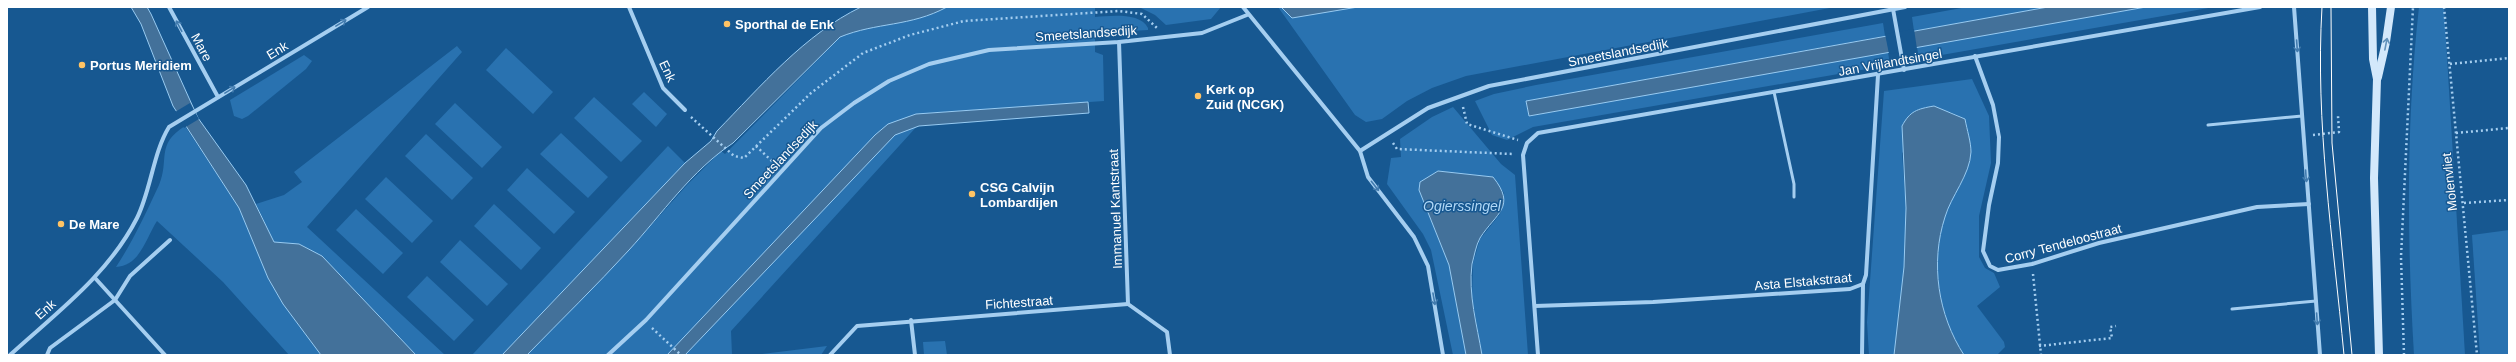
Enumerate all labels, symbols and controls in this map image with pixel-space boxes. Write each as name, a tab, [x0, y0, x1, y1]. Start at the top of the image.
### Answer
place label: Sporthal de Enk	[735, 17, 835, 32]
one-way arrow	[335, 19, 347, 27]
marker: Sporthal de Enk	[722, 19, 732, 29]
one-way arrow	[175, 20, 182, 32]
street label: Smeetslandsedijk	[1035, 22, 1138, 45]
street label: Mare	[188, 31, 215, 64]
street label: Smeetslandsedijk	[1567, 35, 1670, 70]
one-way arrow	[2382, 37, 2390, 50]
street label: Enk	[264, 38, 291, 63]
one-way arrow	[2293, 39, 2300, 52]
street label: Jan Vrijlandtsingel	[1837, 46, 1943, 79]
place label: Portus Meridiem	[90, 58, 192, 73]
street label: Enk	[656, 58, 679, 85]
marker: Portus Meridiem	[77, 60, 87, 70]
place label: Kerk op Zuid (NCGK)	[1206, 82, 1284, 112]
one-way arrow	[224, 86, 235, 94]
marker: Kerk op Zuid (NCGK)	[1193, 91, 1203, 101]
street label: Smeetslandsedijk	[740, 117, 821, 202]
street label: Immanuel Kantstraat	[1106, 148, 1125, 269]
street label: Molenvliet	[2439, 152, 2460, 212]
one-way arrow	[2303, 169, 2310, 182]
place label: CSG Calvijn Lombardijen	[980, 180, 1058, 210]
one-way arrow	[1371, 181, 1379, 192]
marker: CSG Calvijn Lombardijen	[967, 189, 977, 199]
water label: Ogierssingel	[1423, 198, 1502, 214]
place label: De Mare	[69, 217, 120, 232]
marker: De Mare	[56, 219, 66, 229]
street label: Corry Tendeloostraat	[2003, 221, 2124, 266]
street label: Asta Elstakstraat	[1754, 270, 1853, 293]
one-way arrow	[1430, 292, 1438, 305]
street label: Fichtestraat	[985, 293, 1054, 312]
street label: Enk	[32, 296, 59, 322]
one-way arrow	[2314, 312, 2321, 325]

